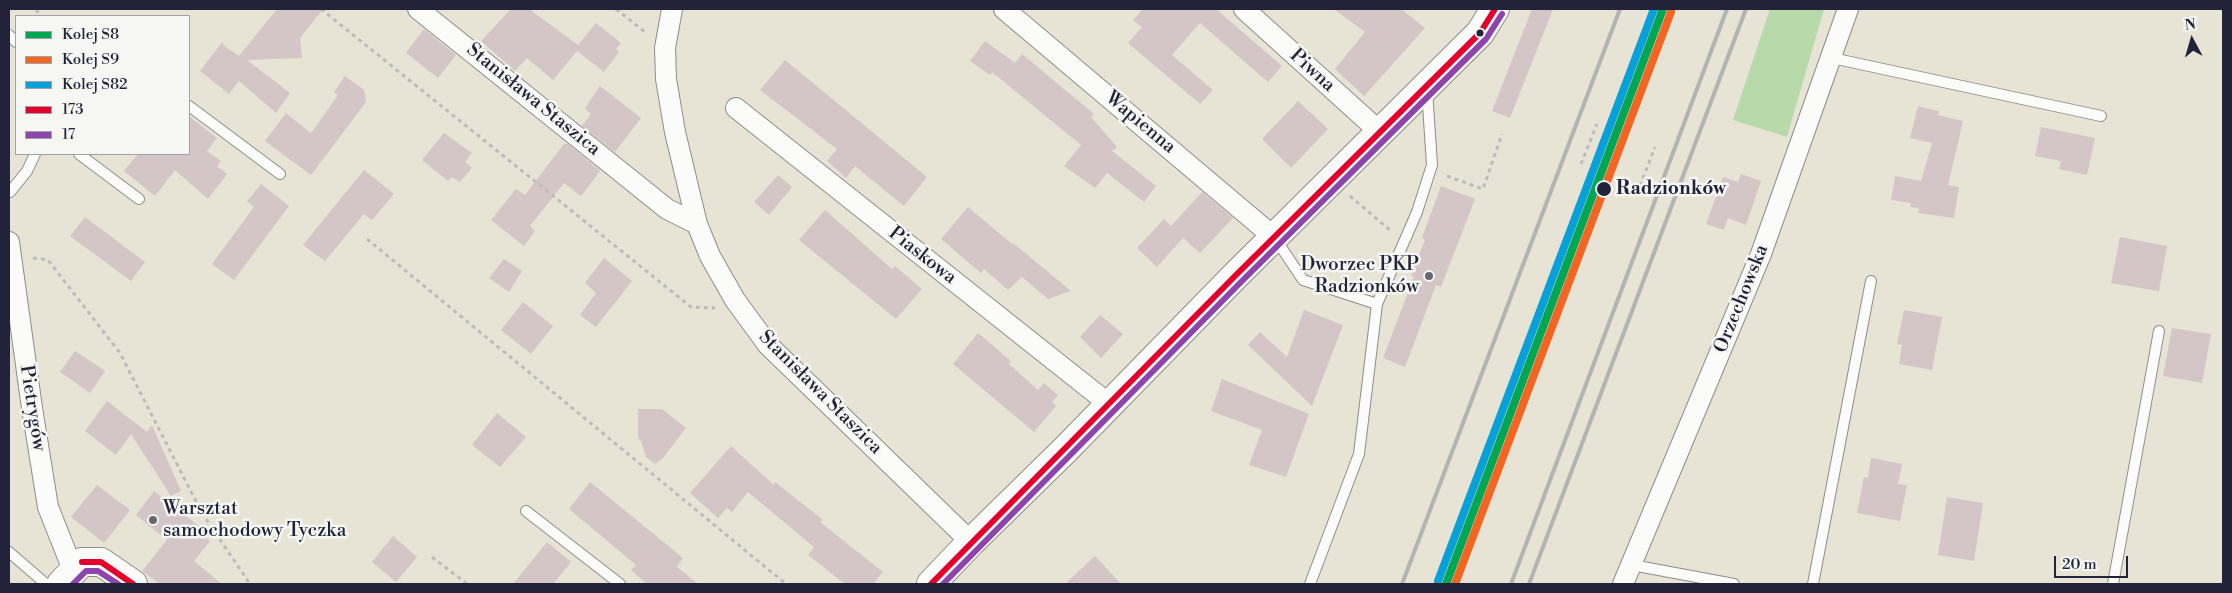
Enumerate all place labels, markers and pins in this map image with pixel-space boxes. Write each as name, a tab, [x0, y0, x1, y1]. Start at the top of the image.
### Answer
unlabelled marker	[1475, 28, 1485, 38]
place label: Radzionków	[1616, 178, 1726, 200]
marker: Radzionków	[1595, 180, 1613, 198]
place label: Dworzec PKP Radzionków	[1300, 254, 1419, 298]
marker: Dworzec PKP Radzionków	[1423, 270, 1435, 282]
place label: Warsztat samochodowy Tyczka	[163, 498, 346, 542]
marker: Warsztat samochodowy Tyczka	[147, 514, 159, 526]

